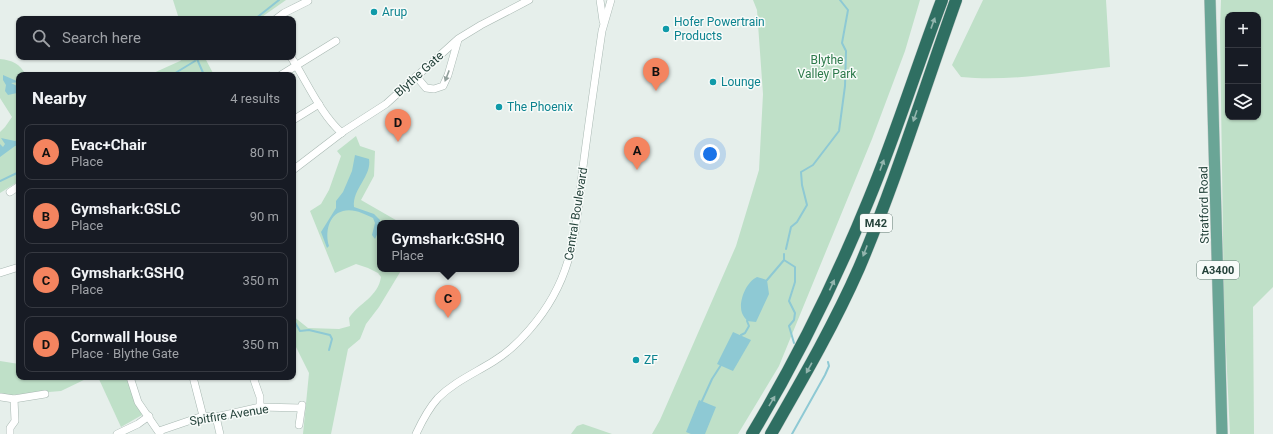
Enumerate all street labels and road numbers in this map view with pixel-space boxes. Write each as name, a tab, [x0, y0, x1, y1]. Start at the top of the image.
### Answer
street label: Blythe Gate	[392, 48, 446, 100]
street label: Central Boulevard	[562, 166, 590, 262]
street label: Stratford Road	[1196, 166, 1212, 244]
road number: M42	[860, 214, 892, 232]
road number: A3400	[1197, 261, 1239, 279]
street label: Spitfire Avenue	[188, 402, 270, 428]

